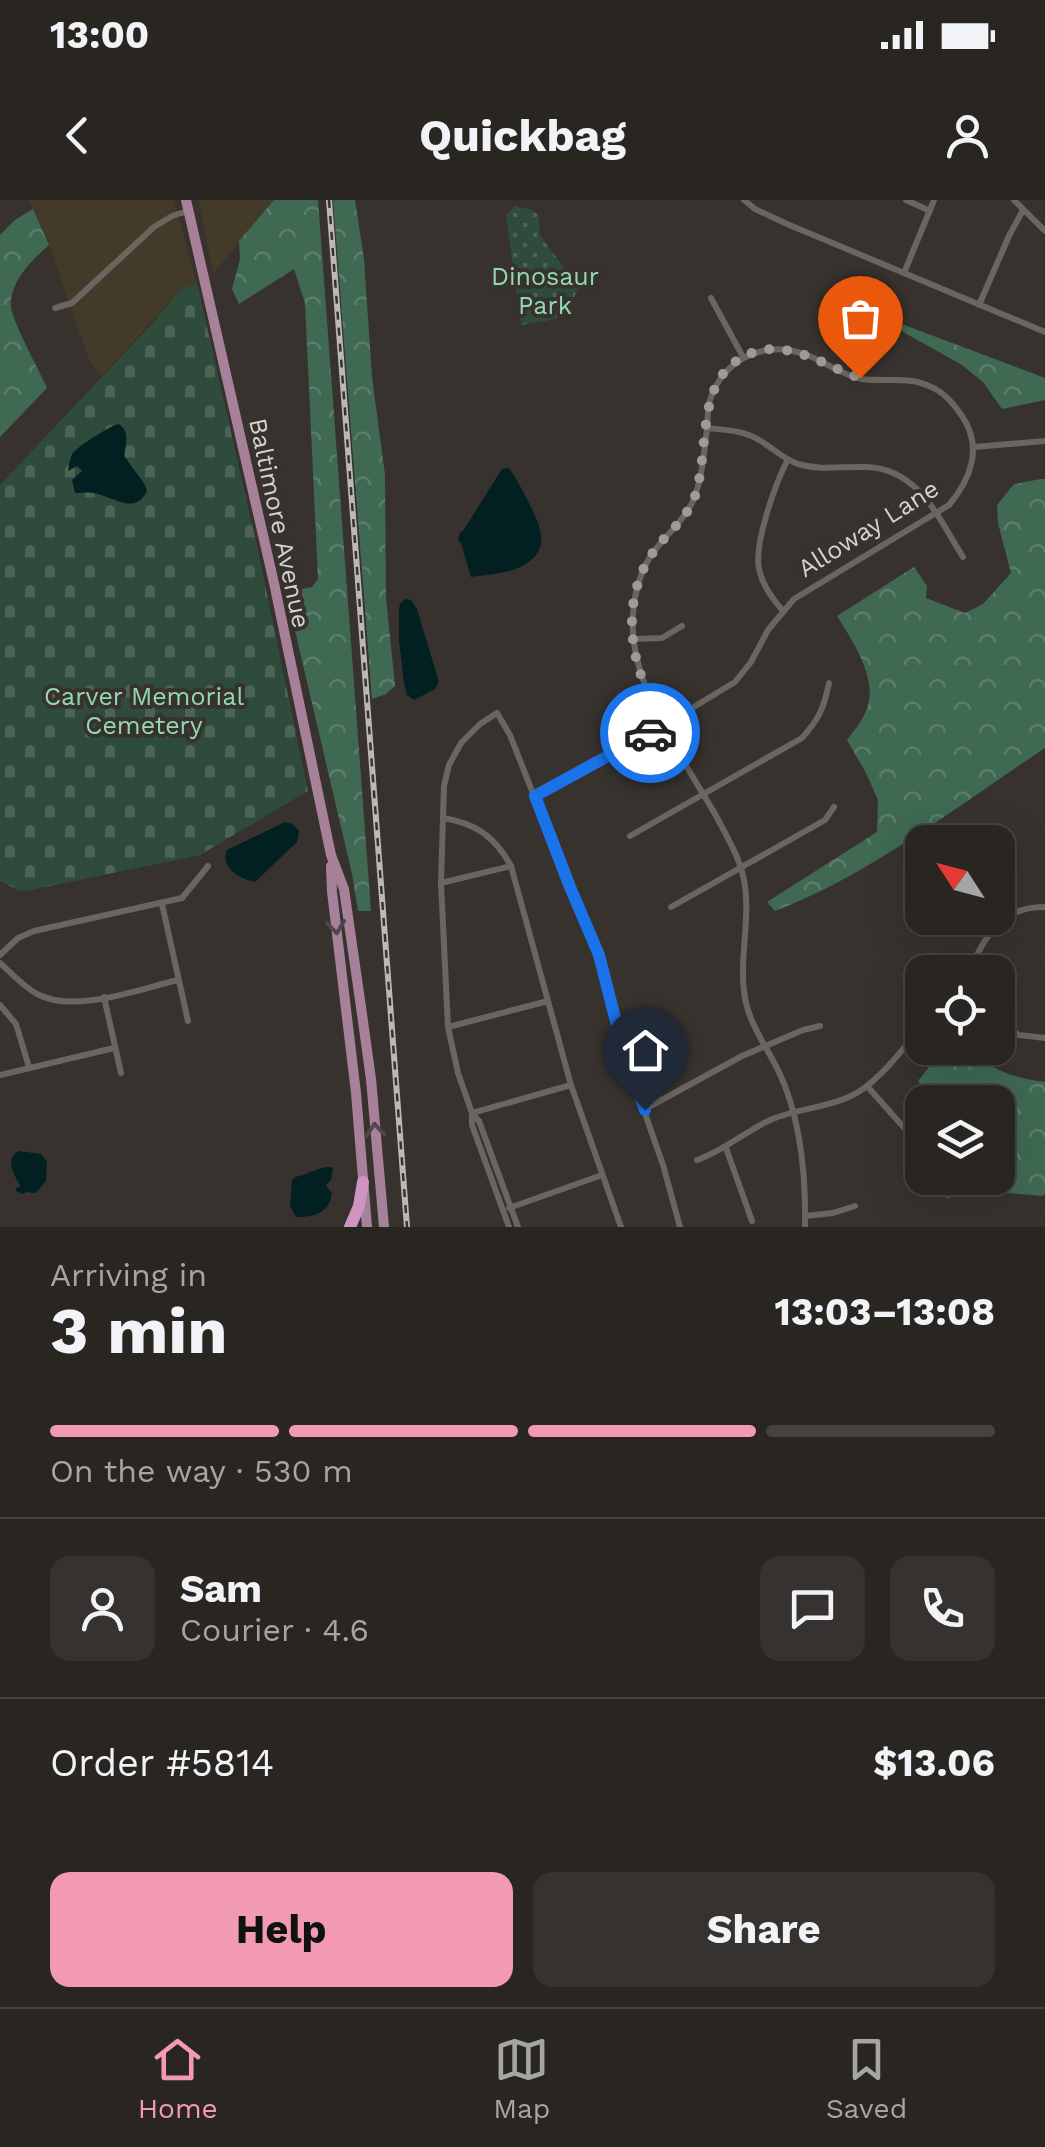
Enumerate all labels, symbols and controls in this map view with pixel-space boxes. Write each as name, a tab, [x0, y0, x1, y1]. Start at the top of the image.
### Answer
text: 13:00	[50, 13, 149, 57]
icon: back	[50, 108, 105, 163]
icon: person	[940, 108, 995, 163]
text: Quickbag	[419, 109, 626, 162]
park label: Dinosaur Park	[491, 262, 599, 320]
pin	[818, 276, 903, 379]
icon: bag	[833, 291, 888, 346]
street label: Baltimore Avenue	[243, 416, 316, 631]
street label: Alloway Lane	[793, 474, 944, 583]
park label: Carver Memorial Cemetery	[44, 682, 244, 740]
courier	[600, 683, 700, 783]
icon: car	[623, 706, 678, 761]
north arrow	[905, 825, 1015, 935]
map controls	[905, 825, 1015, 1195]
one-way arrow	[325, 919, 346, 935]
button: locate	[905, 955, 1015, 1065]
pin	[603, 1008, 688, 1111]
icon: home	[618, 1023, 673, 1078]
button: layers	[905, 1085, 1015, 1195]
one-way arrow	[365, 1121, 387, 1137]
text: Arriving in	[50, 1256, 207, 1294]
text: 13:03–13:08	[774, 1290, 995, 1334]
text: 3 min	[50, 1293, 228, 1369]
text: On the way · 530 m	[50, 1452, 353, 1490]
button: person	[50, 1556, 155, 1661]
button: chat	[760, 1556, 865, 1661]
button: phone	[890, 1556, 995, 1661]
text: Sam	[180, 1567, 262, 1611]
text: Courier · 4.6	[180, 1611, 369, 1649]
text: Order #5814	[50, 1741, 274, 1785]
text: $13.06	[873, 1741, 995, 1785]
button: Help	[50, 1872, 513, 1987]
button: Share	[533, 1872, 995, 1987]
tab: Home	[138, 2032, 218, 2125]
tab: Map	[493, 2032, 550, 2125]
tab: Saved	[826, 2032, 907, 2125]

